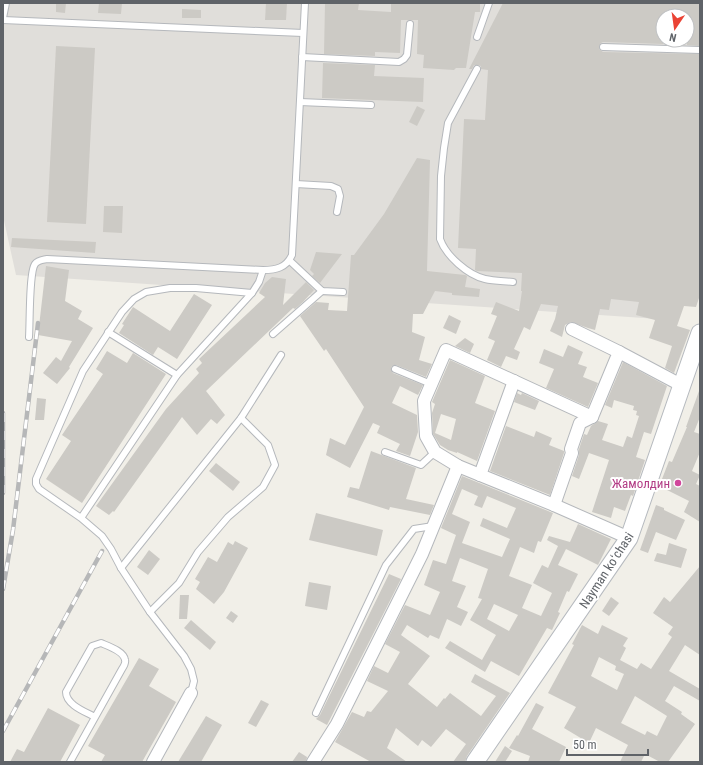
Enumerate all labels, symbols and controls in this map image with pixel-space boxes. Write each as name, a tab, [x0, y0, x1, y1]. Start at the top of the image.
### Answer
north arrow	[655, 8, 695, 48]
text: N	[668, 30, 678, 44]
place label: Жамолдин	[612, 476, 670, 491]
marker: Жамолдин	[673, 478, 683, 488]
street label: Nayman koʻchasi	[576, 529, 637, 611]
scale bar	[567, 731, 648, 757]
text: 50 m	[573, 738, 597, 752]

